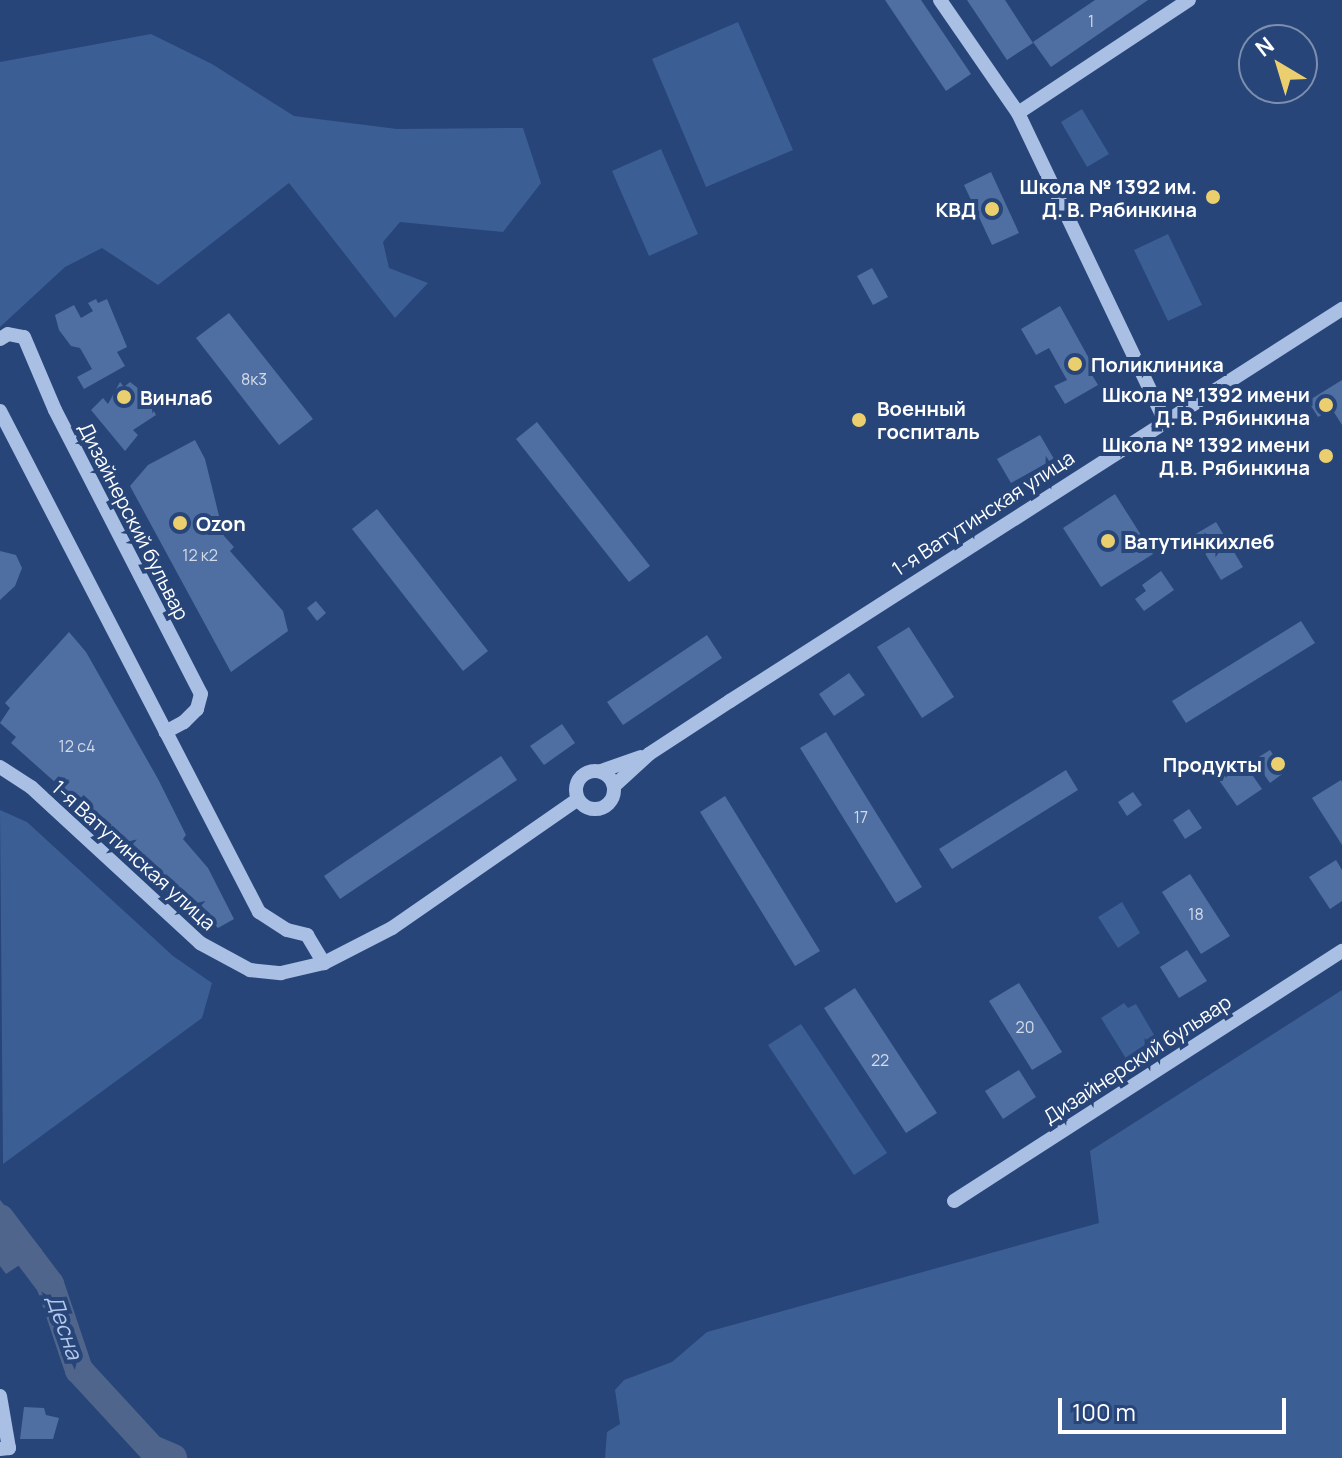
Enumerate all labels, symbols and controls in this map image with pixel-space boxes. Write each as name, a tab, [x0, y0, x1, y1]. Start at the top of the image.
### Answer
house number: 1	[1088, 11, 1094, 31]
north arrow	[1238, 24, 1318, 104]
text: N	[1249, 30, 1280, 63]
place label: Школа № 1392 им. Д. В. Рябинкина	[1019, 174, 1197, 221]
marker: Школа № 1392 им. Д. В. Рябинкина	[1204, 188, 1222, 206]
place label: КВД	[935, 197, 976, 221]
marker: КВД	[983, 200, 1001, 218]
place label: Поликлиника	[1091, 352, 1224, 376]
marker: Поликлиника	[1066, 355, 1084, 373]
house number: 8к3	[241, 369, 267, 389]
place label: Школа № 1392 имени Д. В. Рябинкина	[1102, 382, 1310, 429]
place label: Винлаб	[140, 385, 213, 409]
marker: Винлаб	[115, 388, 133, 406]
place label: Военный госпиталь	[877, 396, 980, 443]
marker: Школа № 1392 имени Д. В. Рябинкина	[1317, 396, 1335, 414]
marker: Военный госпиталь	[848, 409, 870, 431]
street label: Дизайнерский бульвар	[74, 418, 194, 624]
place label: Школа № 1392 имени Д.В. Рябинкина	[1102, 432, 1310, 479]
street label: 1-я Ватутинская улица	[888, 445, 1078, 581]
marker: Школа № 1392 имени Д.В. Рябинкина	[1317, 447, 1335, 465]
place label: Ozon	[196, 511, 246, 535]
marker: Ozon	[171, 514, 189, 532]
place label: Ватутинкихлеб	[1124, 529, 1275, 553]
marker: Ватутинкихлеб	[1099, 532, 1117, 550]
house number: 12 к2	[182, 545, 218, 565]
house number: 12 с4	[59, 736, 95, 756]
place label: Продукты	[1163, 752, 1262, 776]
marker: Продукты	[1269, 755, 1287, 773]
street label: 1-я Ватутинская улица	[47, 775, 221, 935]
house number: 17	[854, 807, 868, 827]
house number: 18	[1188, 904, 1204, 924]
street label: Дизайнерский бульвар	[1039, 989, 1235, 1129]
house number: 20	[1016, 1017, 1034, 1037]
house number: 22	[871, 1050, 889, 1070]
water label: Десна	[41, 1291, 87, 1363]
scale bar	[1062, 1382, 1290, 1432]
text: 100 m	[1072, 1395, 1136, 1428]

